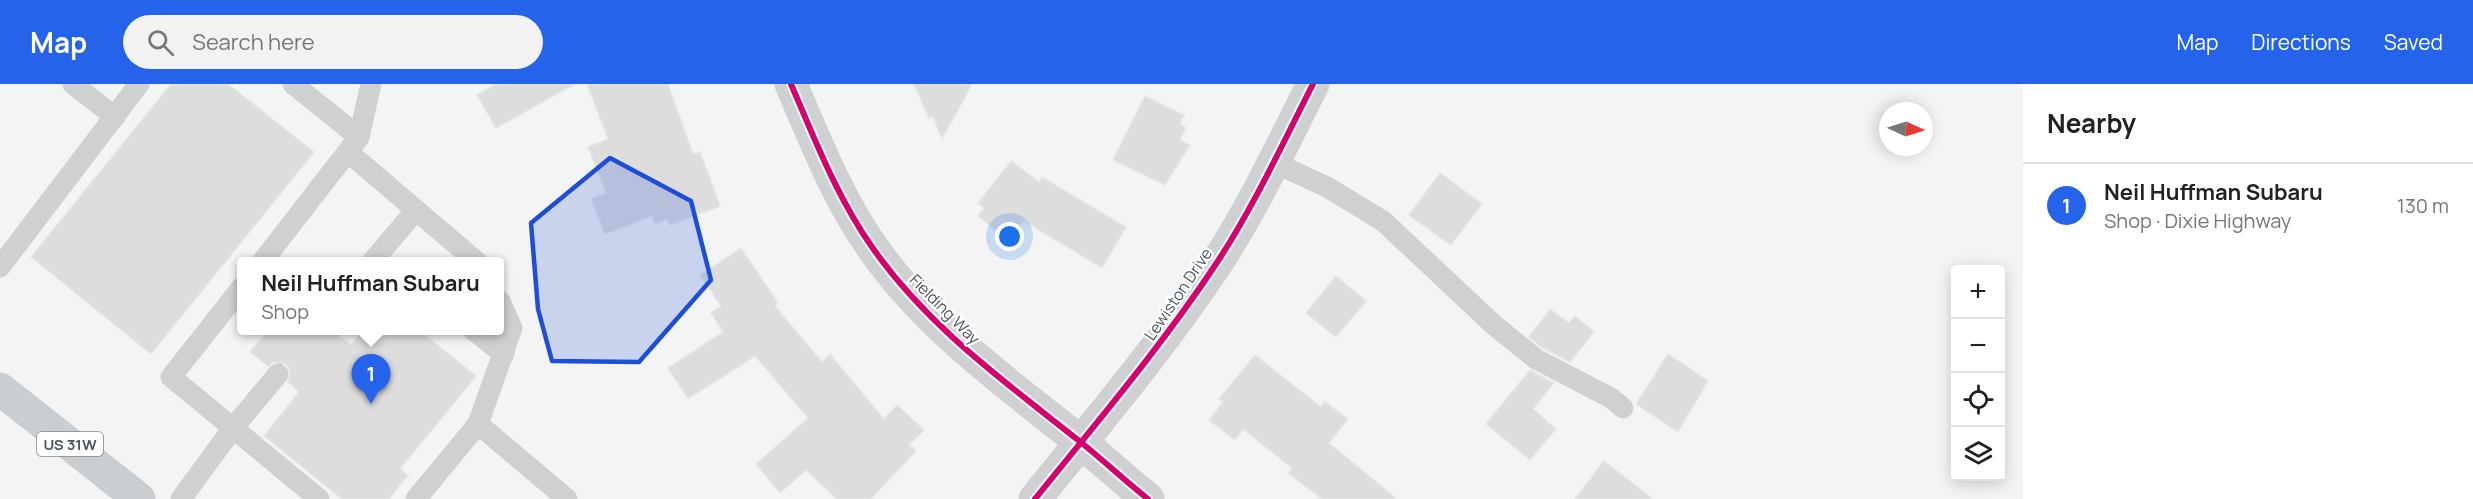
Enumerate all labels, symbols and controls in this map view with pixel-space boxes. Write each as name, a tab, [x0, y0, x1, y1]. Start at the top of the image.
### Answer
search box	[123, 15, 543, 69]
text: Map	[30, 23, 87, 61]
icon: search	[144, 26, 177, 59]
text: Search here	[192, 27, 315, 57]
text: Map	[2177, 28, 2218, 56]
text: Directions	[2251, 28, 2351, 56]
text: Saved	[2384, 28, 2443, 56]
north arrow	[1879, 102, 1933, 156]
text: Nearby	[2047, 105, 2136, 141]
text: Neil Huffman Subaru	[2104, 177, 2323, 207]
text: 1	[2062, 192, 2071, 219]
text: 130 m	[2397, 192, 2449, 219]
text: Shop · Dixie Highway	[2104, 207, 2291, 234]
your location	[995, 222, 1024, 251]
street label: Lewiston Drive	[1139, 243, 1217, 345]
popup	[237, 257, 504, 335]
map controls	[1951, 265, 2005, 481]
button: +	[1951, 265, 2005, 319]
text: Neil Huffman Subaru	[261, 268, 480, 298]
street label: Fielding Way	[905, 269, 985, 349]
text: Shop	[261, 298, 309, 325]
button: −	[1951, 319, 2005, 373]
pin: 1	[352, 354, 391, 404]
button: locate	[1951, 373, 2005, 427]
button: layers	[1951, 427, 2005, 481]
road number: US 31W	[37, 432, 103, 456]

